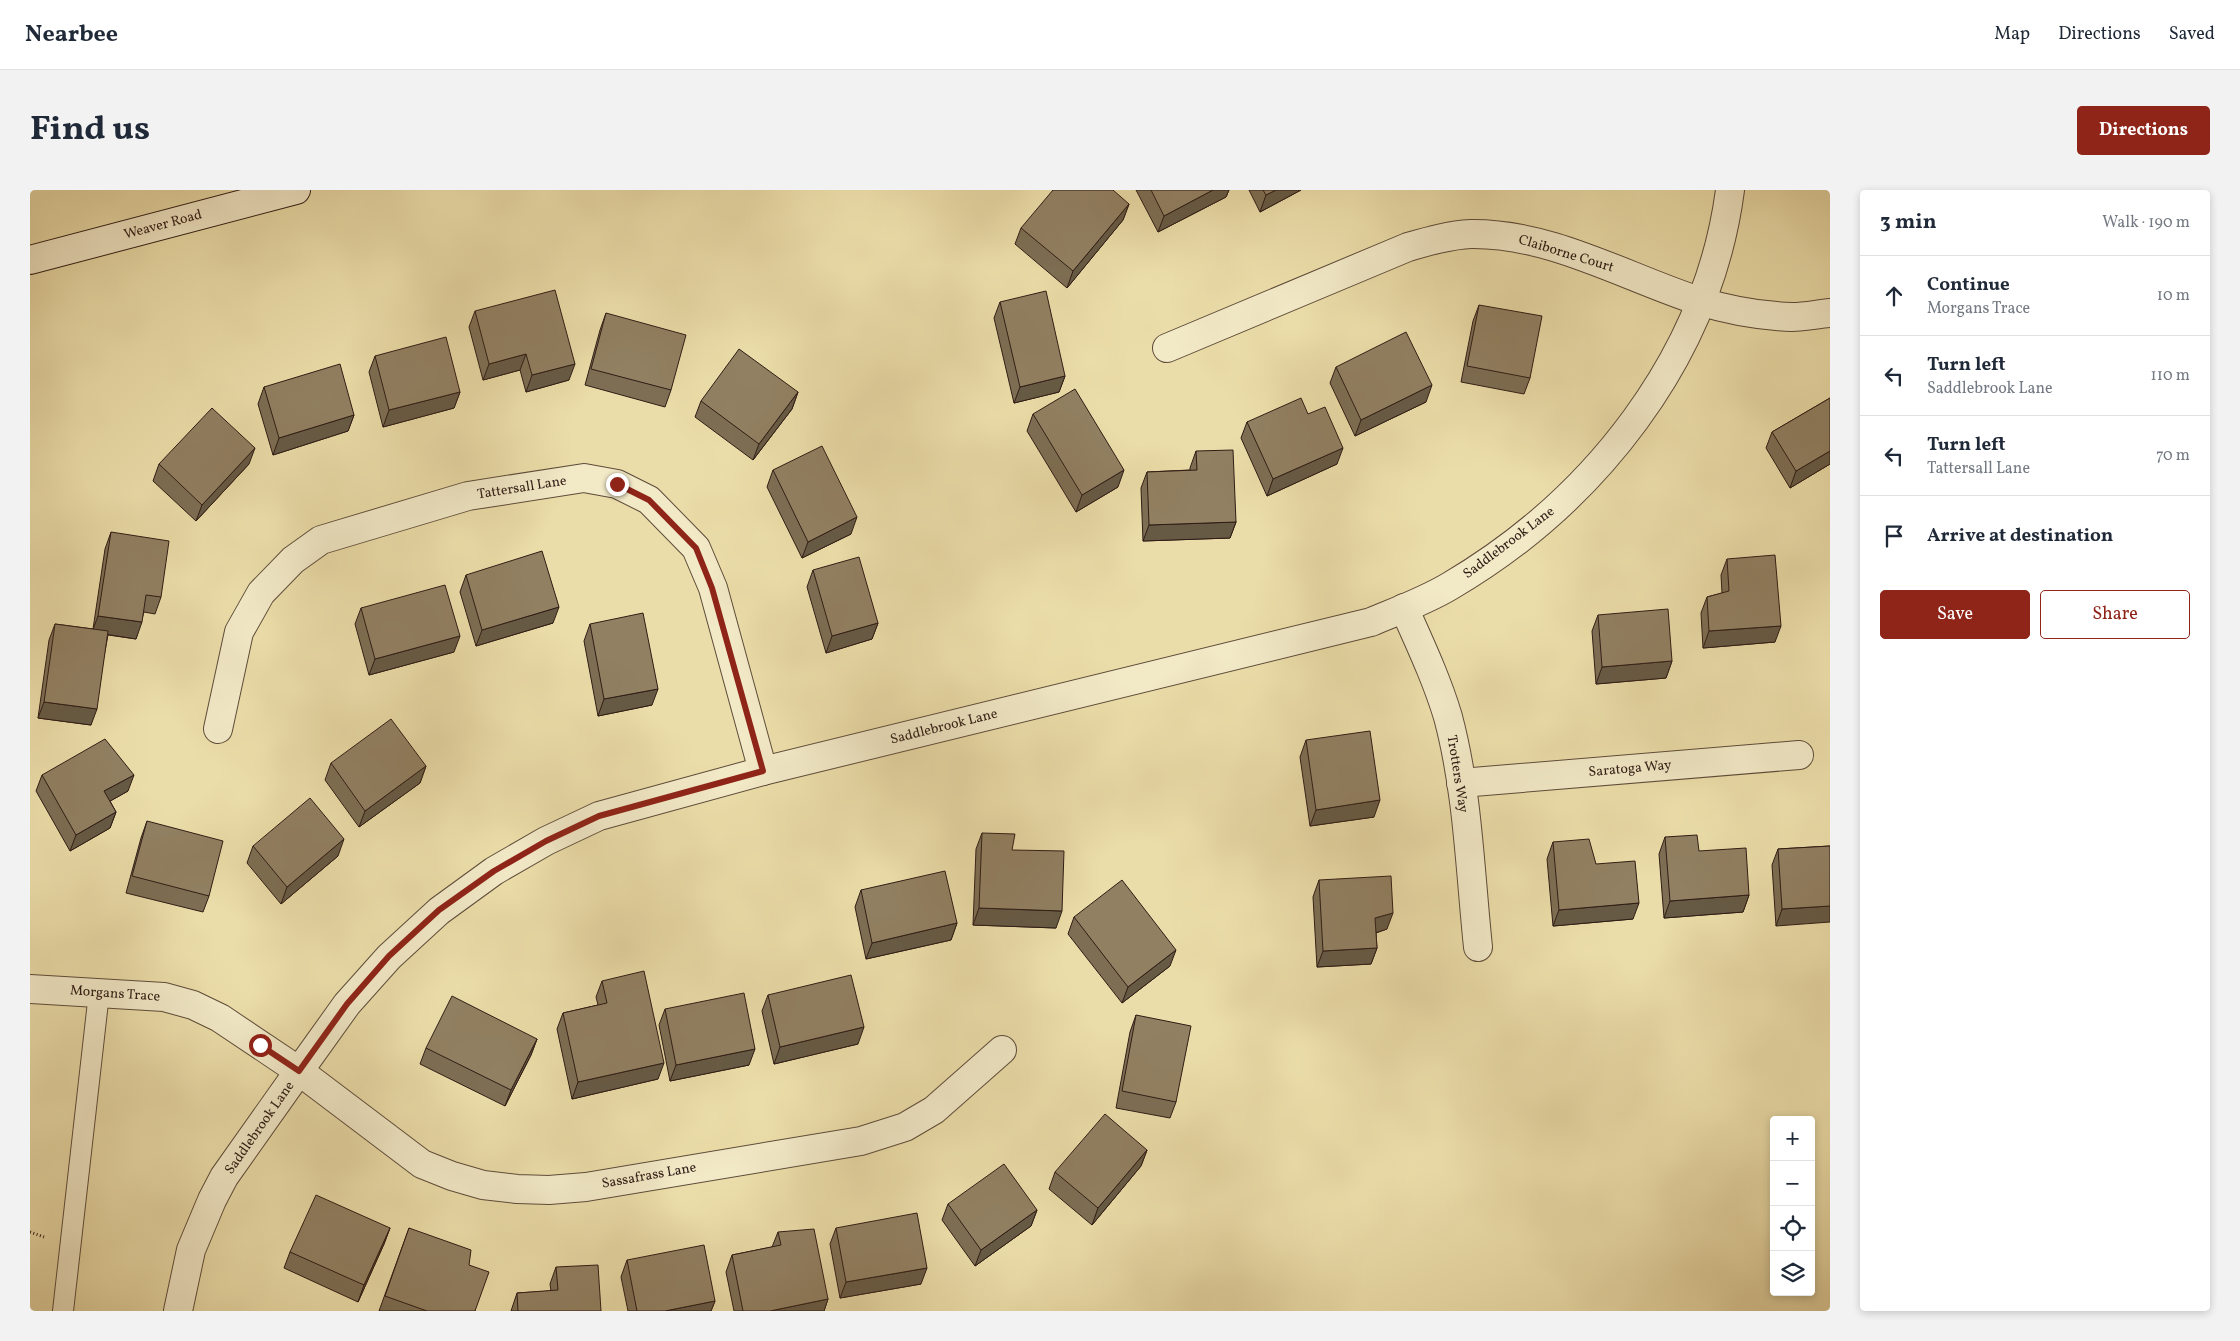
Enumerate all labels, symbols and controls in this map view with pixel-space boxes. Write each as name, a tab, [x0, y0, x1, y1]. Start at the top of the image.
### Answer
text: Nearbee	[25, 18, 118, 52]
text: Map	[1994, 22, 2030, 47]
text: Directions	[2058, 22, 2141, 47]
text: Saved	[2169, 22, 2215, 47]
text: Find us	[30, 106, 150, 154]
button: Directions	[2077, 106, 2210, 155]
street label: Weaver Road	[122, 205, 204, 245]
text: 3 min	[1880, 208, 1936, 237]
text: Walk · 190 m	[2102, 212, 2190, 234]
street label: Claiborne Court	[1516, 231, 1616, 278]
text: Continue	[1927, 272, 2010, 298]
icon: ahead	[1880, 282, 1908, 310]
text: 10 m	[2157, 285, 2190, 307]
text: Morgans Trace	[1927, 298, 2030, 320]
text: Turn left	[1927, 352, 2006, 378]
icon: left	[1880, 362, 1908, 390]
text: 110 m	[2151, 365, 2190, 387]
text: Saddlebrook Lane	[1927, 378, 2053, 400]
text: Turn left	[1927, 432, 2006, 458]
icon: left	[1880, 442, 1908, 470]
text: 70 m	[2156, 445, 2190, 467]
text: Tattersall Lane	[1927, 458, 2030, 480]
street label: Tattersall Lane	[476, 472, 568, 504]
route end	[606, 473, 629, 496]
street label: Saddlebrook Lane	[1459, 502, 1559, 584]
icon: arrive	[1880, 522, 1908, 550]
text: Arrive at destination	[1927, 523, 2113, 549]
button: Save	[1880, 590, 2030, 639]
button: Share	[2040, 590, 2190, 639]
street label: Saddlebrook Lane	[888, 704, 1000, 750]
street label: Trotters Way	[1441, 734, 1473, 815]
street label: Saratoga Way	[1588, 756, 1673, 782]
street label: Morgans Trace	[69, 981, 161, 1007]
route start	[249, 1034, 272, 1057]
street label: Saddlebrook Lane	[221, 1077, 299, 1178]
map controls	[1770, 1116, 1815, 1296]
button: +	[1770, 1116, 1815, 1161]
street label: Sassafrass Lane	[600, 1158, 698, 1194]
button: −	[1770, 1161, 1815, 1206]
button: locate	[1770, 1206, 1815, 1251]
button: layers	[1770, 1251, 1815, 1296]

